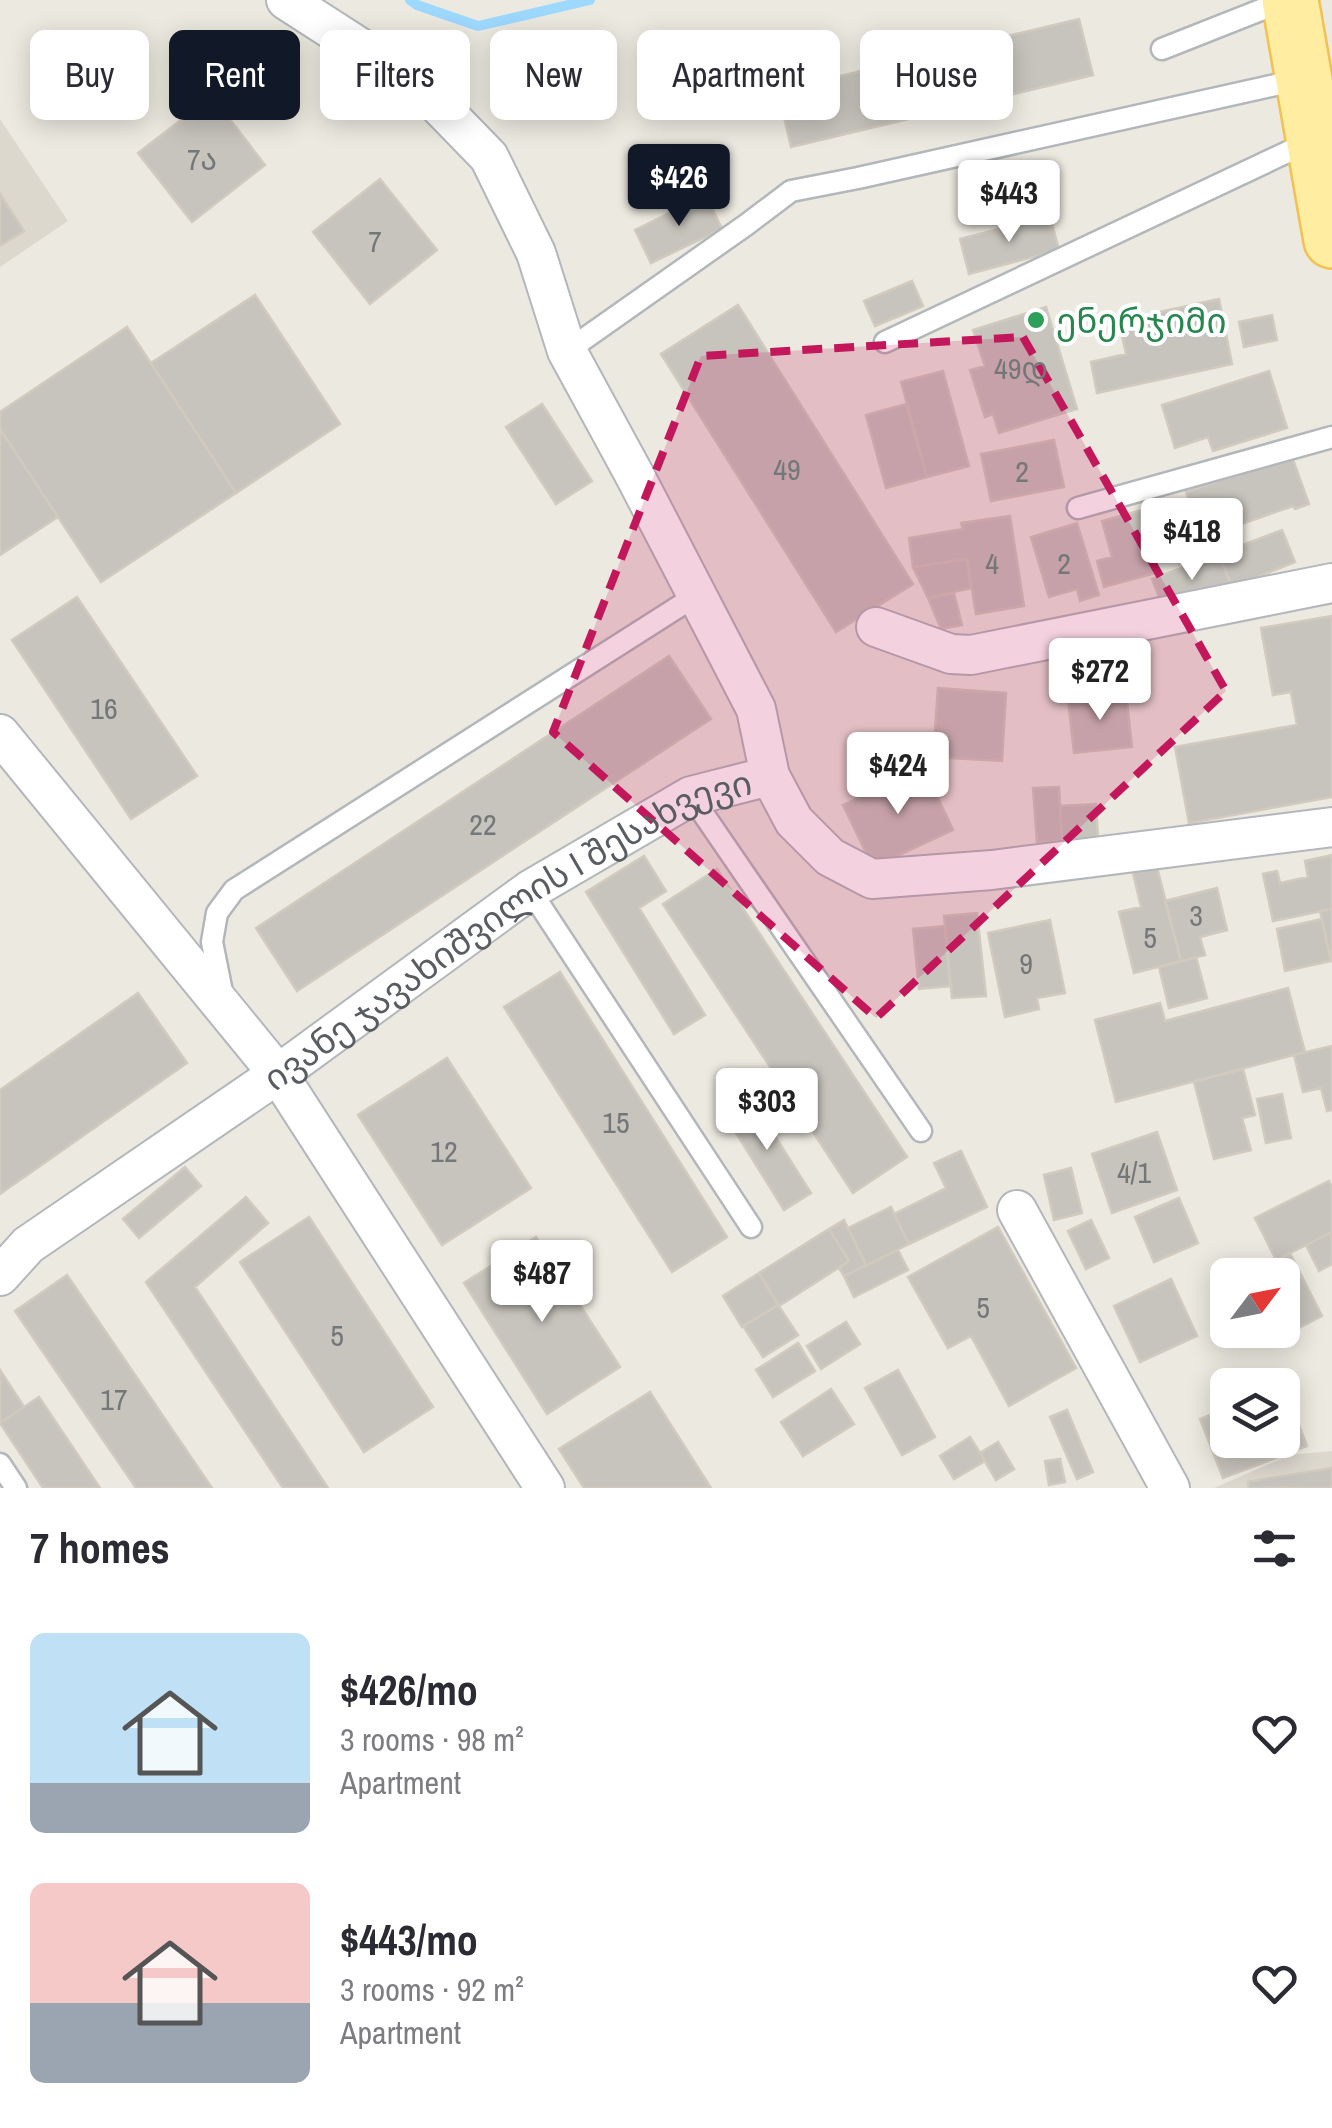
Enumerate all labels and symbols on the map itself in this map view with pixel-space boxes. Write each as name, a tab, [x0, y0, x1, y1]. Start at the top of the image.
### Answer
house number: 7ა	[187, 139, 217, 179]
pin: $426	[620, 144, 738, 229]
pin: $443	[950, 160, 1068, 245]
house number: 7	[368, 221, 382, 261]
place label: ენერჯიმი	[1056, 297, 1227, 344]
marker: ენერჯიმი	[1025, 309, 1047, 331]
house number: 49დ	[994, 348, 1048, 388]
house number: 49	[773, 449, 801, 489]
house number: 2	[1015, 451, 1029, 491]
pin: $418	[1133, 498, 1251, 583]
house number: 4	[985, 543, 999, 583]
house number: 2	[1057, 543, 1071, 583]
pin: $272	[1041, 638, 1159, 723]
house number: 16	[90, 688, 118, 728]
pin: $424	[839, 732, 957, 817]
street label: ივანე ჯავახიშვილის I შესახვევი	[254, 758, 756, 1101]
house number: 22	[469, 804, 497, 844]
house number: 3	[1189, 895, 1203, 935]
house number: 5	[1143, 917, 1157, 957]
house number: 9	[1019, 943, 1033, 983]
pin: $303	[708, 1068, 826, 1153]
house number: 15	[602, 1102, 630, 1142]
house number: 12	[430, 1131, 458, 1171]
house number: 4/1	[1117, 1152, 1151, 1192]
pin: $487	[483, 1240, 601, 1325]
north arrow	[1210, 1258, 1300, 1348]
house number: 5	[976, 1287, 990, 1327]
house number: 5	[330, 1315, 344, 1355]
house number: 17	[100, 1379, 128, 1419]

